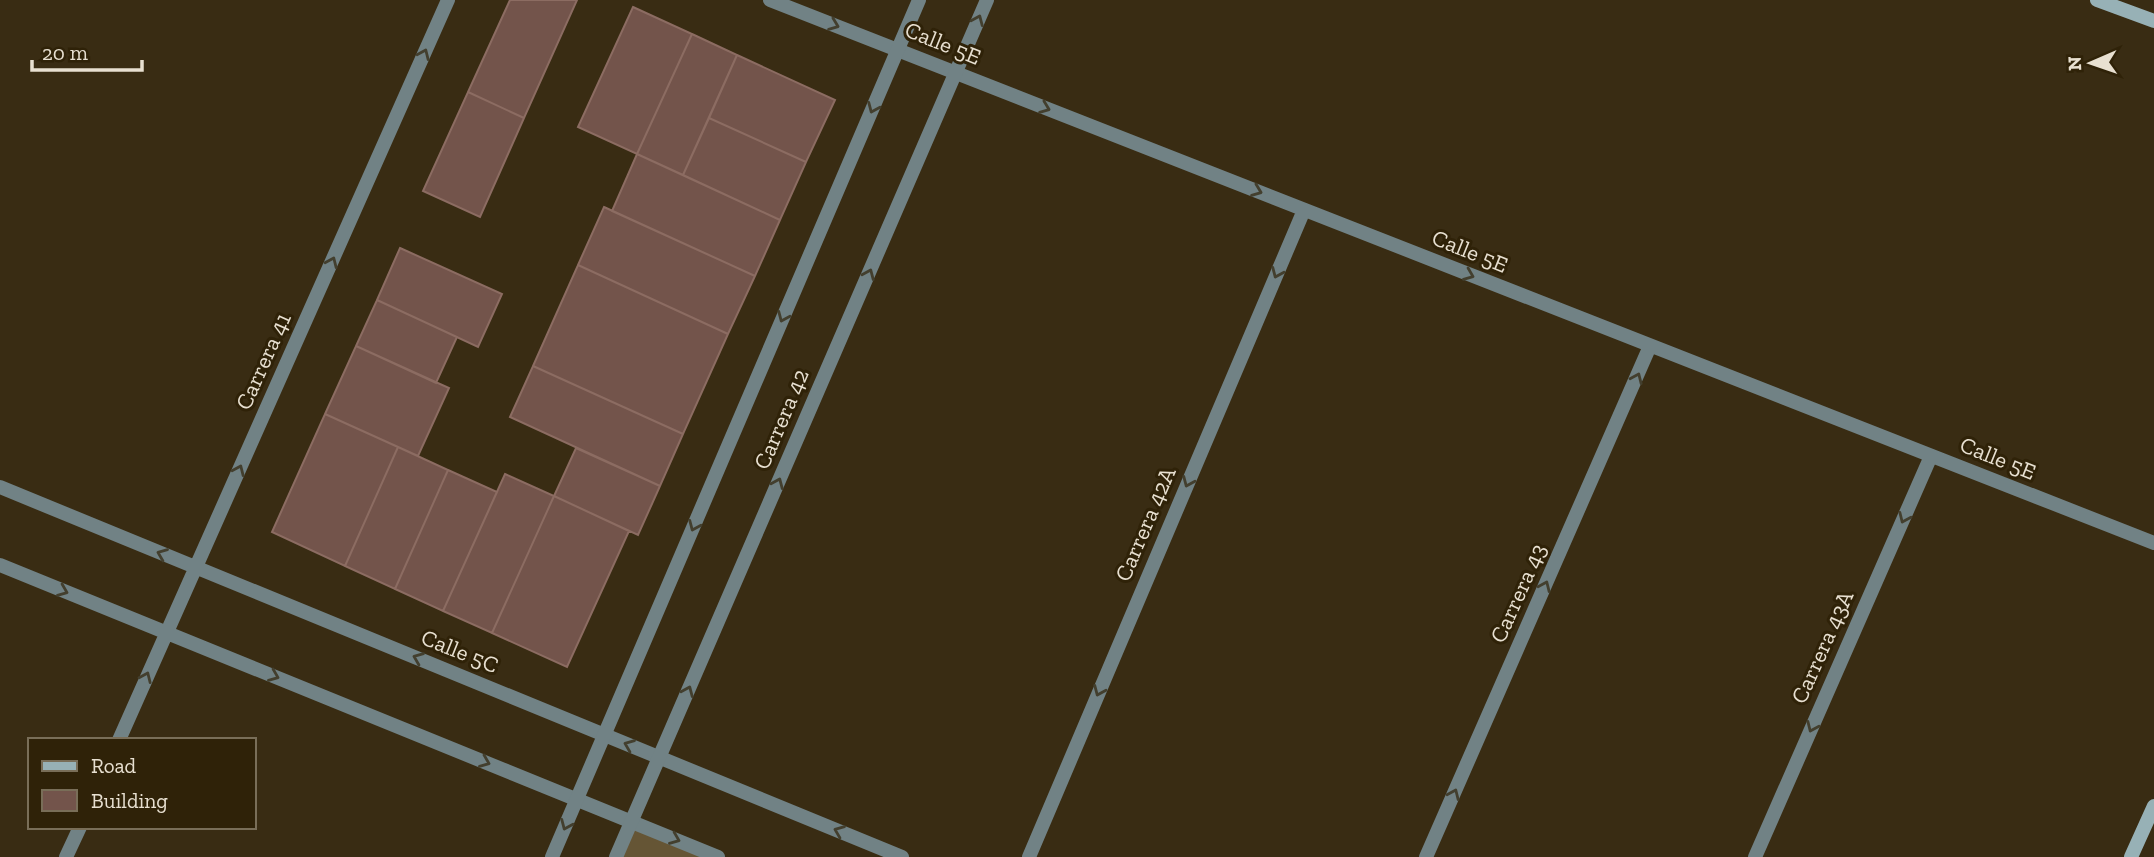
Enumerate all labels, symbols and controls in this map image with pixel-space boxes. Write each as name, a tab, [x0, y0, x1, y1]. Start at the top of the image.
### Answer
street label: Calle 5E	[901, 15, 985, 71]
one-way arrow	[970, 15, 984, 27]
one-way arrow	[827, 16, 839, 30]
scale bar	[32, 28, 142, 72]
north arrow	[2056, 28, 2126, 98]
text: 20 m	[42, 40, 88, 65]
one-way arrow	[416, 49, 430, 61]
text: N	[2063, 56, 2086, 71]
one-way arrow	[867, 100, 881, 113]
one-way arrow	[1039, 100, 1051, 114]
one-way arrow	[1251, 183, 1263, 197]
street label: Calle 5E	[1428, 223, 1512, 279]
one-way arrow	[324, 257, 338, 269]
one-way arrow	[1272, 266, 1286, 278]
one-way arrow	[1462, 266, 1474, 280]
one-way arrow	[861, 269, 875, 281]
street label: Carrera 41	[229, 308, 297, 414]
one-way arrow	[777, 310, 791, 322]
street label: Carrera 42	[747, 365, 815, 473]
one-way arrow	[1629, 373, 1643, 385]
street label: Calle 5E	[1956, 430, 2040, 486]
street label: Carrera 42A	[1108, 462, 1182, 585]
one-way arrow	[231, 465, 245, 477]
one-way arrow	[1182, 475, 1196, 487]
one-way arrow	[770, 477, 784, 490]
one-way arrow	[1898, 511, 1912, 523]
one-way arrow	[688, 519, 702, 531]
street label: Carrera 43	[1484, 539, 1552, 647]
one-way arrow	[157, 548, 169, 562]
one-way arrow	[1537, 581, 1551, 593]
one-way arrow	[56, 583, 69, 597]
street label: Carrera 43A	[1785, 585, 1860, 708]
street label: Calle 5C	[417, 623, 503, 679]
one-way arrow	[413, 653, 425, 667]
one-way arrow	[267, 668, 279, 682]
one-way arrow	[138, 672, 152, 685]
one-way arrow	[1093, 684, 1107, 697]
one-way arrow	[680, 686, 694, 699]
one-way arrow	[1807, 720, 1821, 732]
legend	[28, 738, 256, 829]
one-way arrow	[623, 739, 635, 753]
text: Road	[91, 753, 137, 778]
one-way arrow	[478, 753, 490, 767]
text: Building	[91, 788, 168, 813]
one-way arrow	[1446, 789, 1460, 802]
one-way arrow	[560, 819, 574, 831]
one-way arrow	[834, 825, 846, 839]
one-way arrow	[668, 831, 680, 845]

